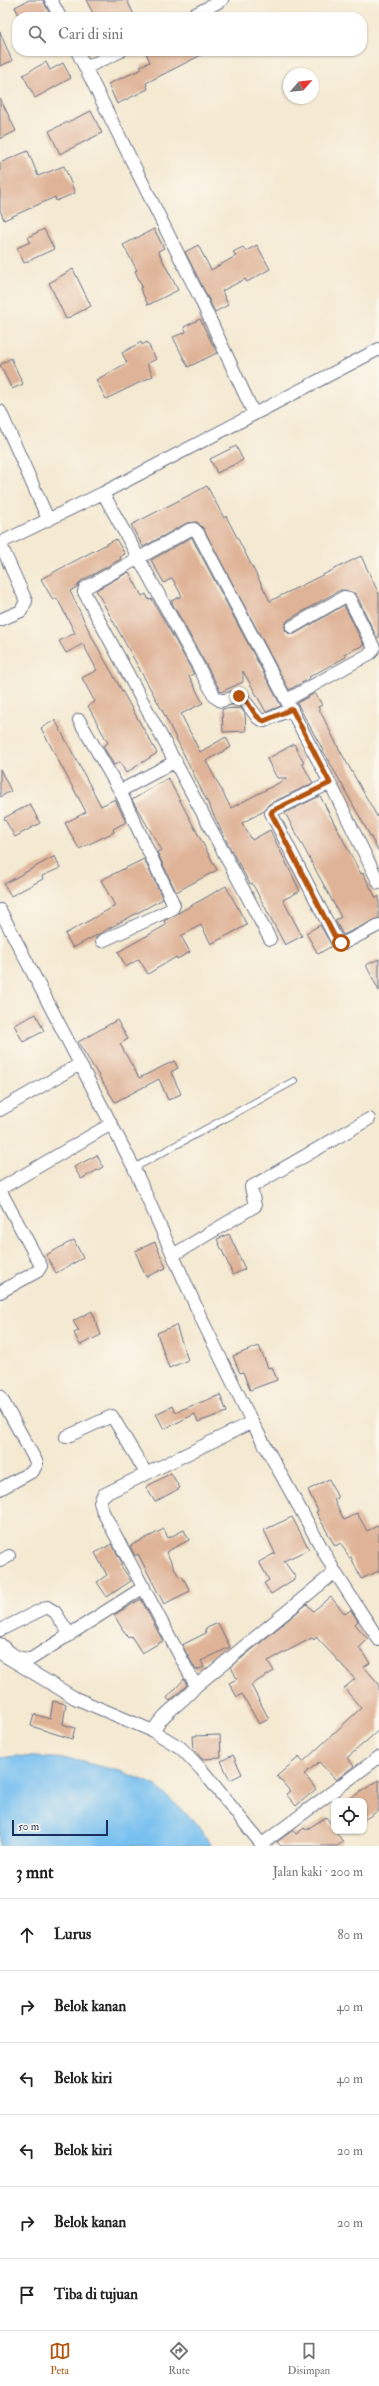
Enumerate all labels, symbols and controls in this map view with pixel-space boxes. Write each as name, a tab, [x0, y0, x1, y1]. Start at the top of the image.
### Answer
search box	[12, 12, 367, 56]
icon: search	[26, 23, 48, 45]
text: Cari di sini	[58, 25, 123, 44]
north arrow	[283, 68, 319, 104]
route end	[230, 687, 248, 705]
route start	[332, 934, 350, 952]
map controls	[331, 1798, 367, 1834]
button: locate	[331, 1798, 367, 1834]
scale bar	[12, 1818, 108, 1837]
text: 50 m	[18, 1820, 39, 1833]
text: 3 mnt	[16, 1862, 53, 1883]
text: Jalan kaki · 200 m	[273, 1864, 363, 1880]
icon: ahead	[16, 1924, 38, 1946]
text: Lurus	[54, 1925, 91, 1944]
text: 80 m	[337, 1927, 363, 1943]
icon: right	[16, 1996, 38, 2018]
text: Belok kanan	[54, 1997, 126, 2016]
text: 40 m	[337, 1999, 363, 2015]
icon: left	[16, 2068, 38, 2090]
text: Belok kiri	[54, 2069, 112, 2088]
text: 40 m	[337, 2071, 363, 2087]
icon: left	[16, 2140, 38, 2162]
text: Belok kiri	[54, 2141, 112, 2160]
text: 20 m	[337, 2143, 363, 2159]
icon: right	[16, 2212, 38, 2234]
text: Belok kanan	[54, 2213, 126, 2232]
text: 20 m	[337, 2215, 363, 2231]
icon: arrive	[16, 2284, 38, 2306]
text: Tiba di tujuan	[54, 2285, 138, 2304]
tab: Peta	[49, 2340, 71, 2377]
tab: Rute	[168, 2340, 190, 2377]
tab: Disimpan	[287, 2340, 330, 2377]

